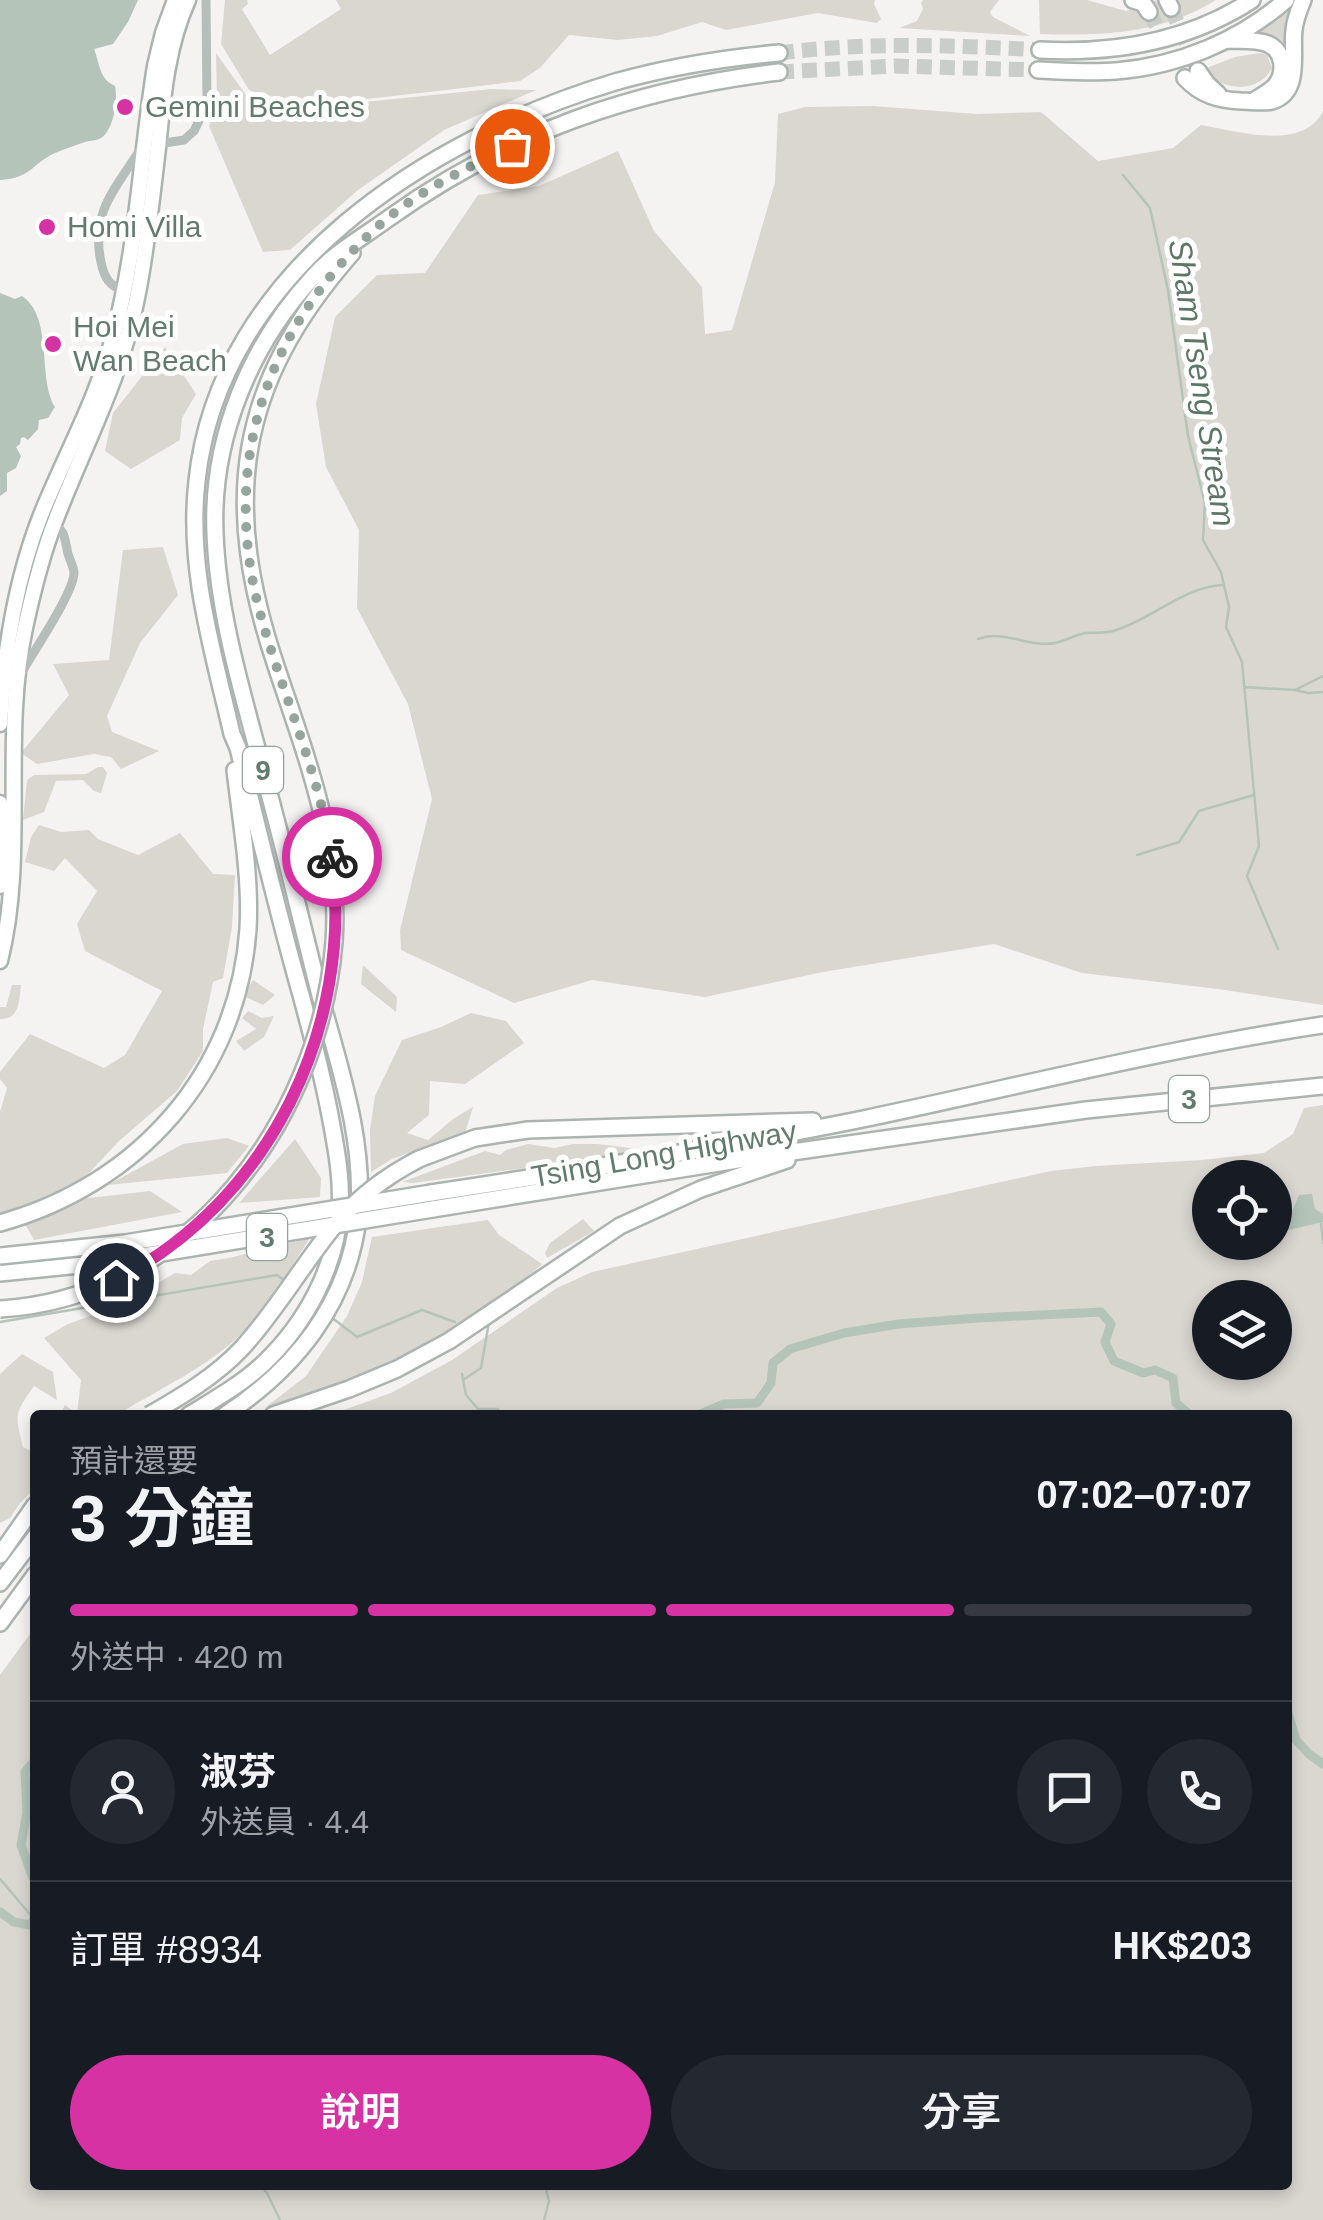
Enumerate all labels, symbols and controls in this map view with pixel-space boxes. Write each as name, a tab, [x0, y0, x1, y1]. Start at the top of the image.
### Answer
place label: Gemini Beaches	[145, 90, 365, 123]
marker: Gemini Beaches	[114, 96, 136, 118]
pin	[470, 104, 555, 189]
icon: bag	[485, 119, 540, 174]
place label: Homi Villa	[67, 210, 202, 243]
marker: Homi Villa	[36, 216, 58, 238]
water label: Sham Tseng Stream	[1161, 237, 1243, 529]
place label: Hoi Mei Wan Beach	[73, 310, 227, 377]
marker: Hoi Mei Wan Beach	[42, 333, 64, 355]
road number: 9	[243, 747, 283, 793]
courier	[282, 807, 382, 907]
icon: bike	[305, 830, 360, 885]
road number: 3	[1169, 1076, 1209, 1122]
street label: Tsing Long Highway	[529, 1114, 799, 1193]
map controls	[1192, 1160, 1292, 1380]
button: locate	[1192, 1160, 1292, 1260]
road number: 3	[247, 1214, 287, 1260]
pin	[74, 1238, 159, 1323]
icon: home	[89, 1253, 144, 1308]
button: layers	[1192, 1280, 1292, 1380]
text: 預計還要	[70, 1443, 198, 1479]
text: 07:02–07:07	[1036, 1474, 1252, 1516]
text: 3 分鐘	[70, 1482, 254, 1555]
text: 外送中 · 420 m	[70, 1639, 283, 1675]
button: person	[70, 1739, 175, 1844]
button: chat	[1017, 1739, 1122, 1844]
button: phone	[1147, 1739, 1252, 1844]
text: 淑芬	[200, 1751, 276, 1793]
text: 外送員 · 4.4	[200, 1804, 369, 1840]
text: HK$203	[1113, 1925, 1252, 1967]
text: 訂單 #8934	[70, 1929, 262, 1971]
button: 說明	[70, 2055, 651, 2170]
button: 分享	[671, 2055, 1252, 2170]

